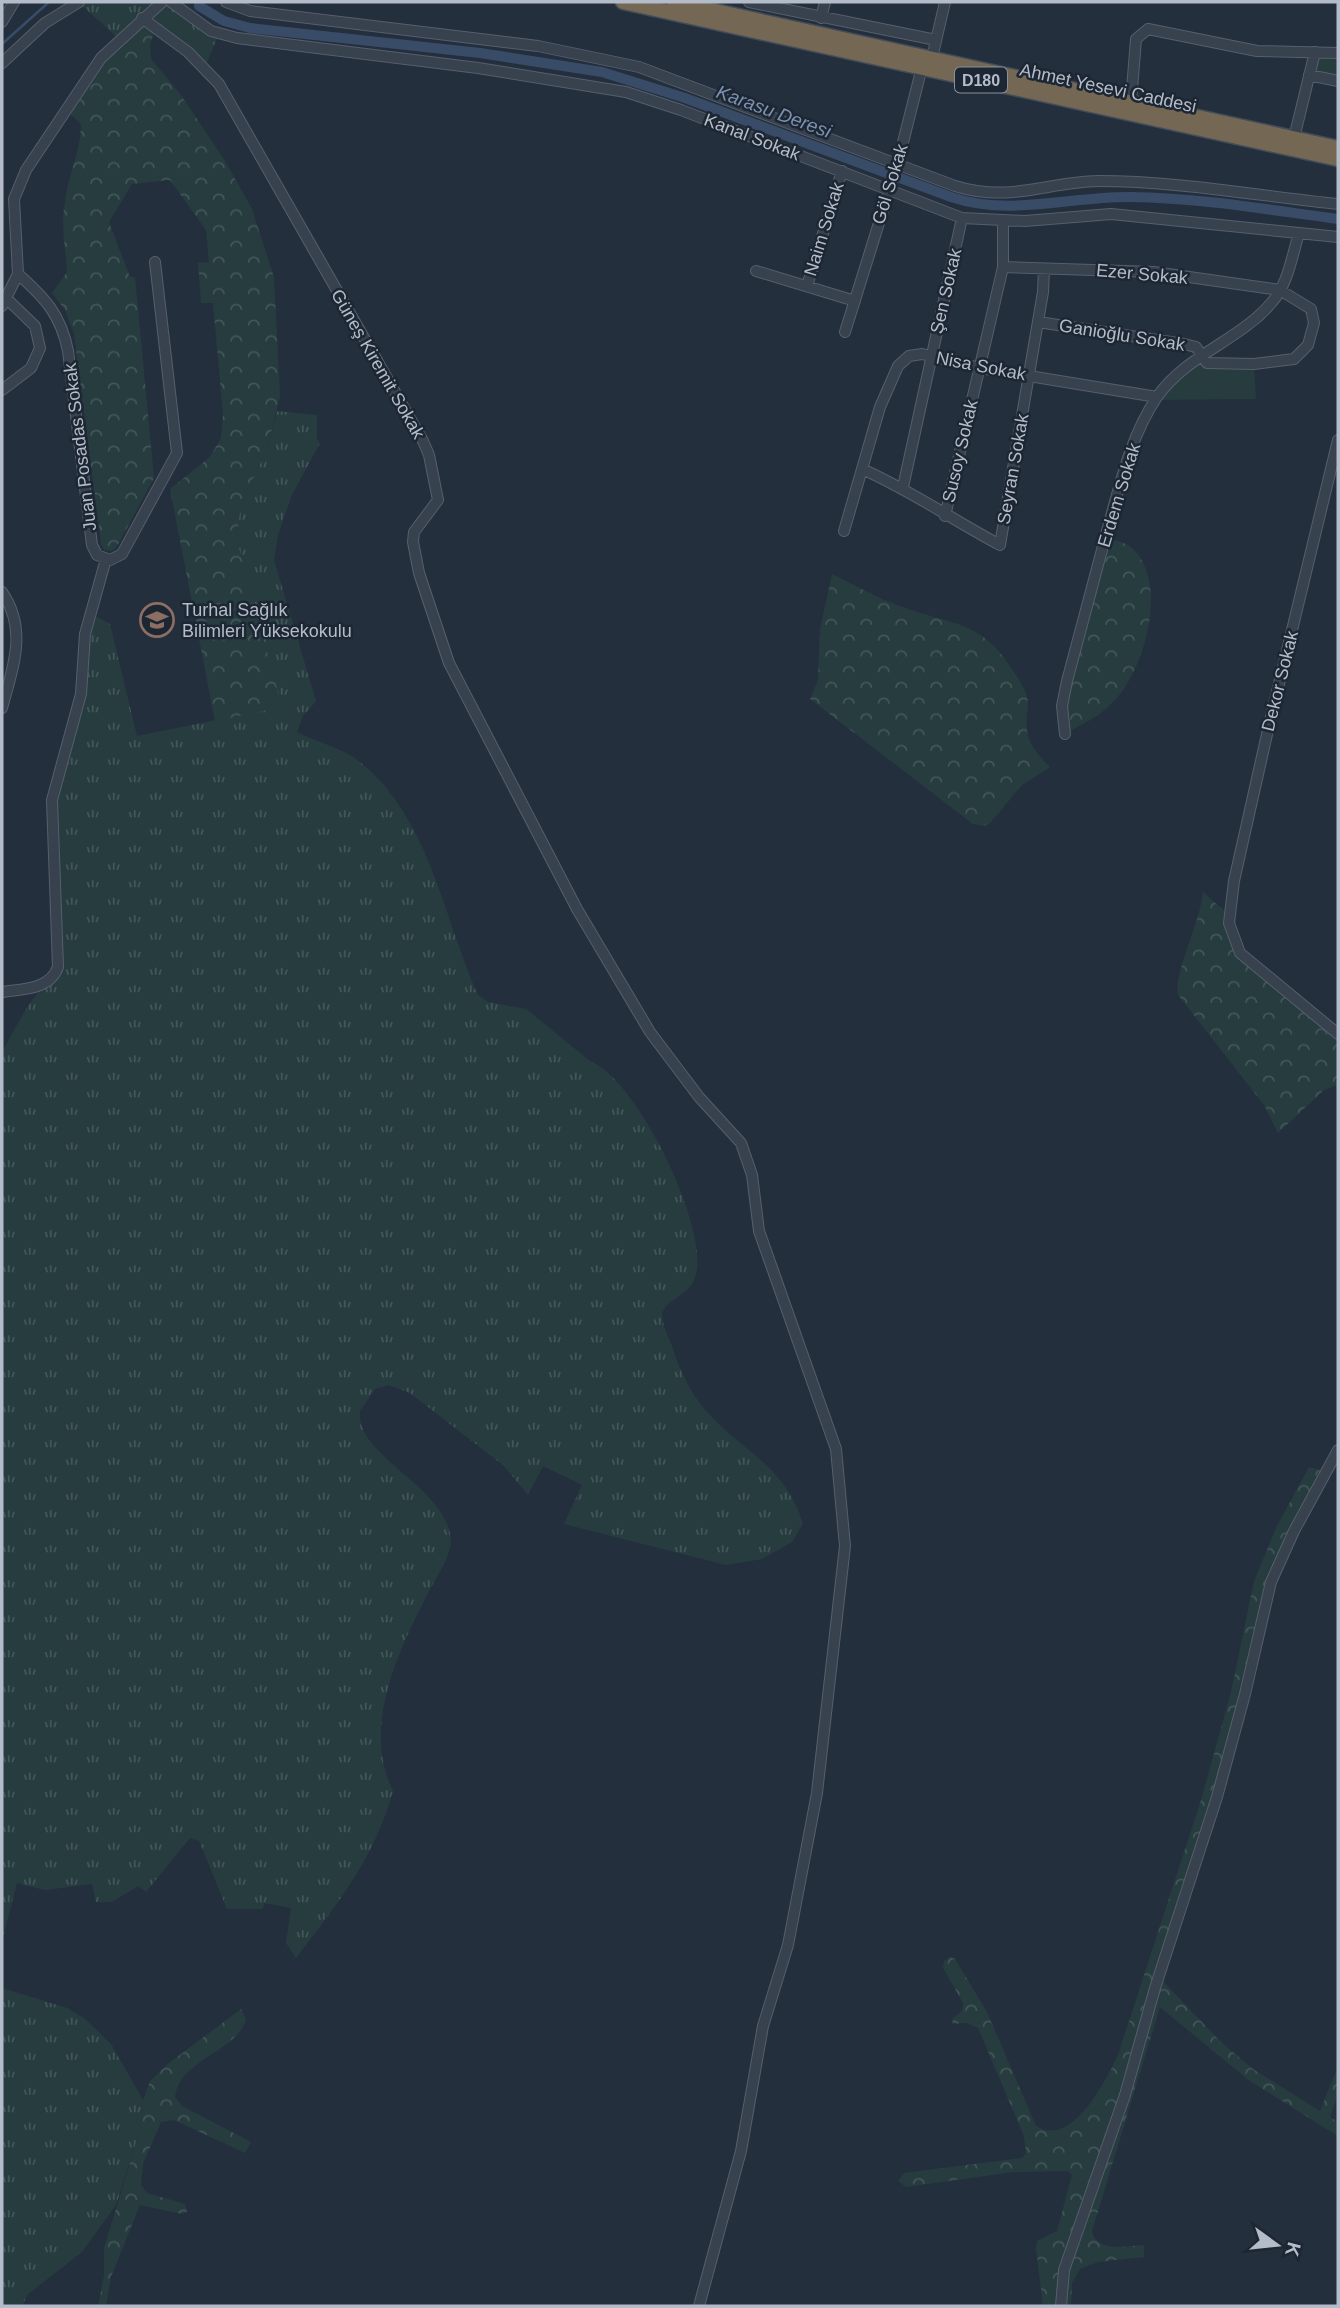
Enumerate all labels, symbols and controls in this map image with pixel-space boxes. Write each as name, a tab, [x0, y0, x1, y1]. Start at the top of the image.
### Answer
street label: Ahmet Yesevi Caddesi	[1018, 59, 1198, 117]
road number: D180	[955, 68, 1007, 92]
water label: Karasu Deresi	[714, 81, 835, 142]
street label: Kanal Sokak	[701, 110, 804, 165]
street label: Göl Sokak	[868, 140, 912, 227]
street label: Naim Sokak	[800, 179, 848, 278]
street label: Şen Sokak	[926, 245, 966, 336]
street label: Ezer Sokak	[1095, 260, 1190, 288]
street label: Güneş Kiremit Sokak	[327, 286, 429, 443]
street label: Ganioğlu Sokak	[1058, 315, 1187, 355]
street label: Nisa Sokak	[934, 347, 1029, 385]
street label: Juan Posadas Sokak	[60, 361, 100, 532]
street label: Susoy Sokak	[938, 397, 982, 504]
street label: Seyran Sokak	[993, 411, 1033, 526]
street label: Erdem Sokak	[1094, 439, 1145, 550]
place label: Turhal Sağlık Bilimleri Yüksekokulu	[182, 600, 352, 641]
school or university icon: Turhal Sağlık Bilimleri Yüksekokulu	[138, 601, 176, 639]
street label: Dekor Sokak	[1258, 628, 1302, 733]
north arrow	[1242, 2210, 1312, 2280]
text: K	[1281, 2240, 1305, 2259]

